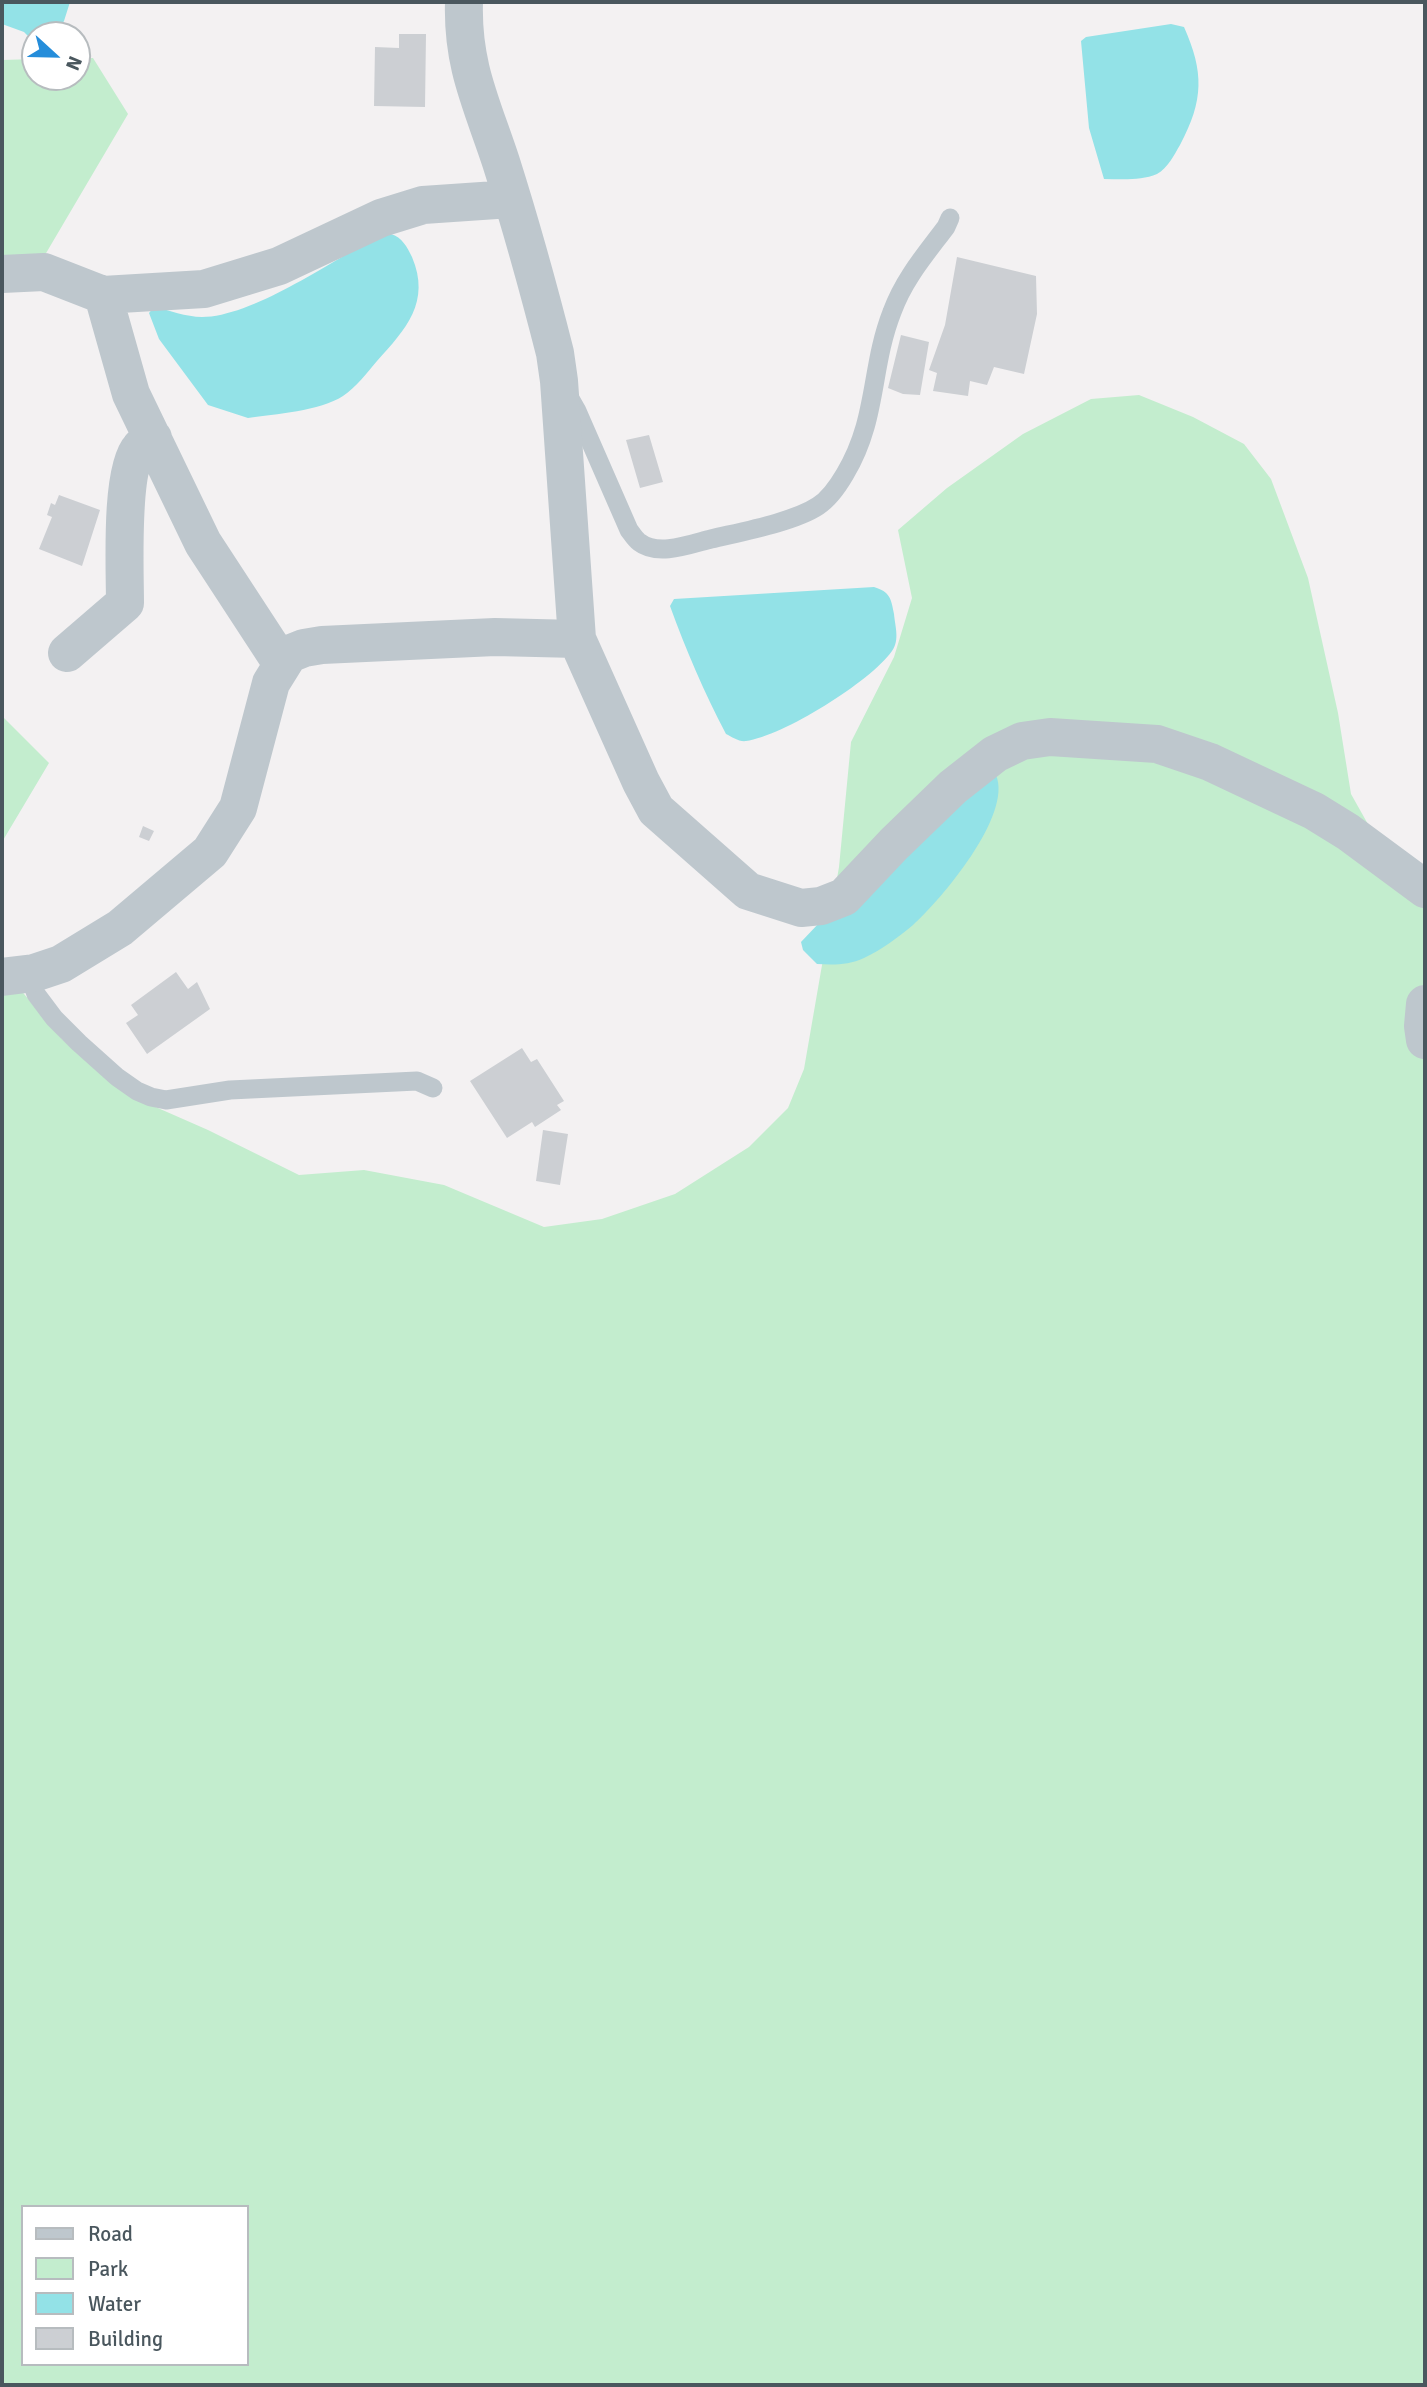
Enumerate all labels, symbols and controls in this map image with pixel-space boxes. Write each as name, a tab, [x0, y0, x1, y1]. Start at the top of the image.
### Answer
north arrow	[21, 21, 91, 91]
text: N	[60, 52, 87, 74]
legend	[21, 2205, 248, 2366]
text: Road	[88, 2221, 133, 2247]
text: Park	[88, 2256, 128, 2282]
text: Water	[88, 2291, 141, 2317]
text: Building	[88, 2326, 163, 2352]

